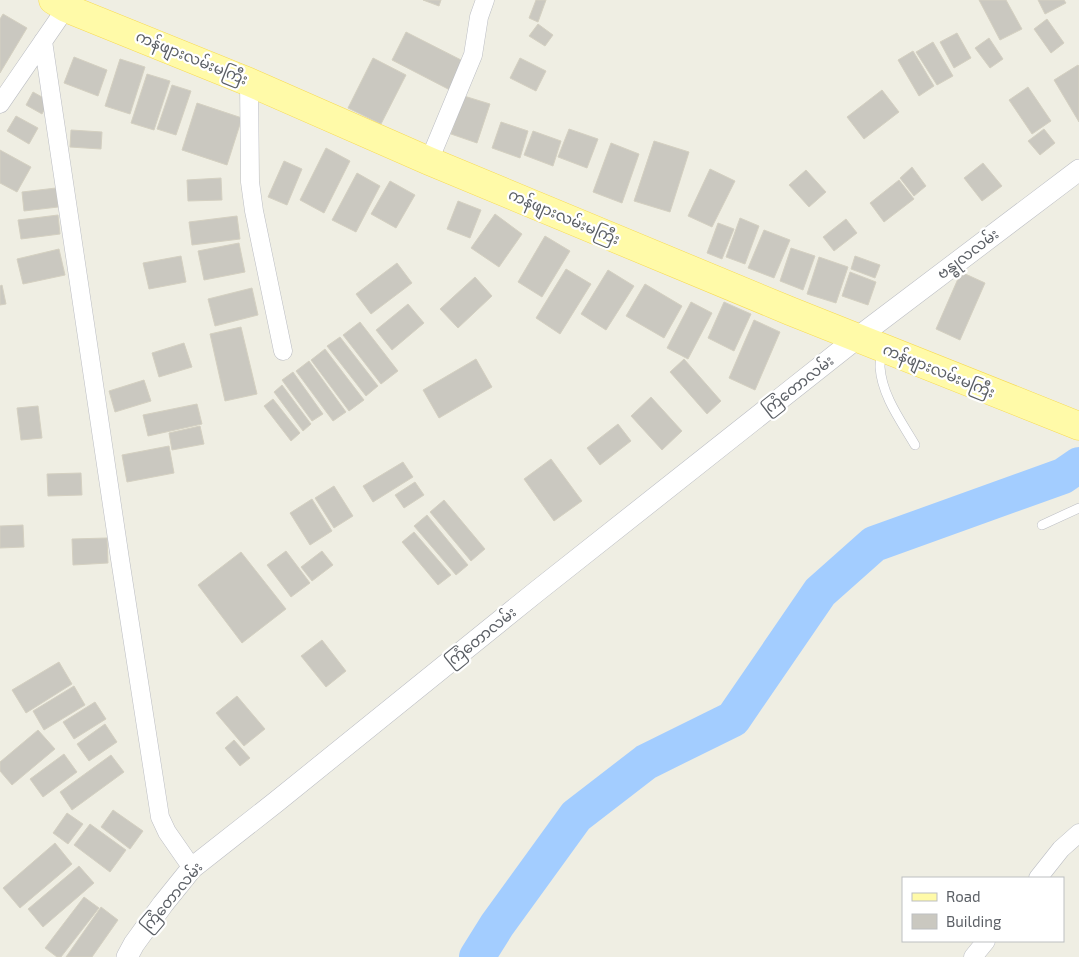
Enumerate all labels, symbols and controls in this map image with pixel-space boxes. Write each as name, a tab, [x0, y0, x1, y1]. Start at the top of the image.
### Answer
street label: ကန်ဖျားလမ်းမကြီး	[132, 26, 251, 91]
street label: ကန်ဖျားလမ်းမကြီး	[504, 184, 623, 251]
street label: ဗန္ဓုလလမ်း	[933, 224, 1004, 286]
street label: ကန်ဖျားလမ်းမကြီး	[879, 339, 998, 404]
street label: ကြံတောလမ်း	[758, 351, 839, 421]
street label: ကြံတောလမ်း	[441, 602, 522, 673]
street label: ကြံတောလမ်း	[137, 858, 209, 937]
legend	[902, 877, 1064, 942]
text: Road	[946, 887, 981, 905]
text: Building	[946, 912, 1002, 930]

